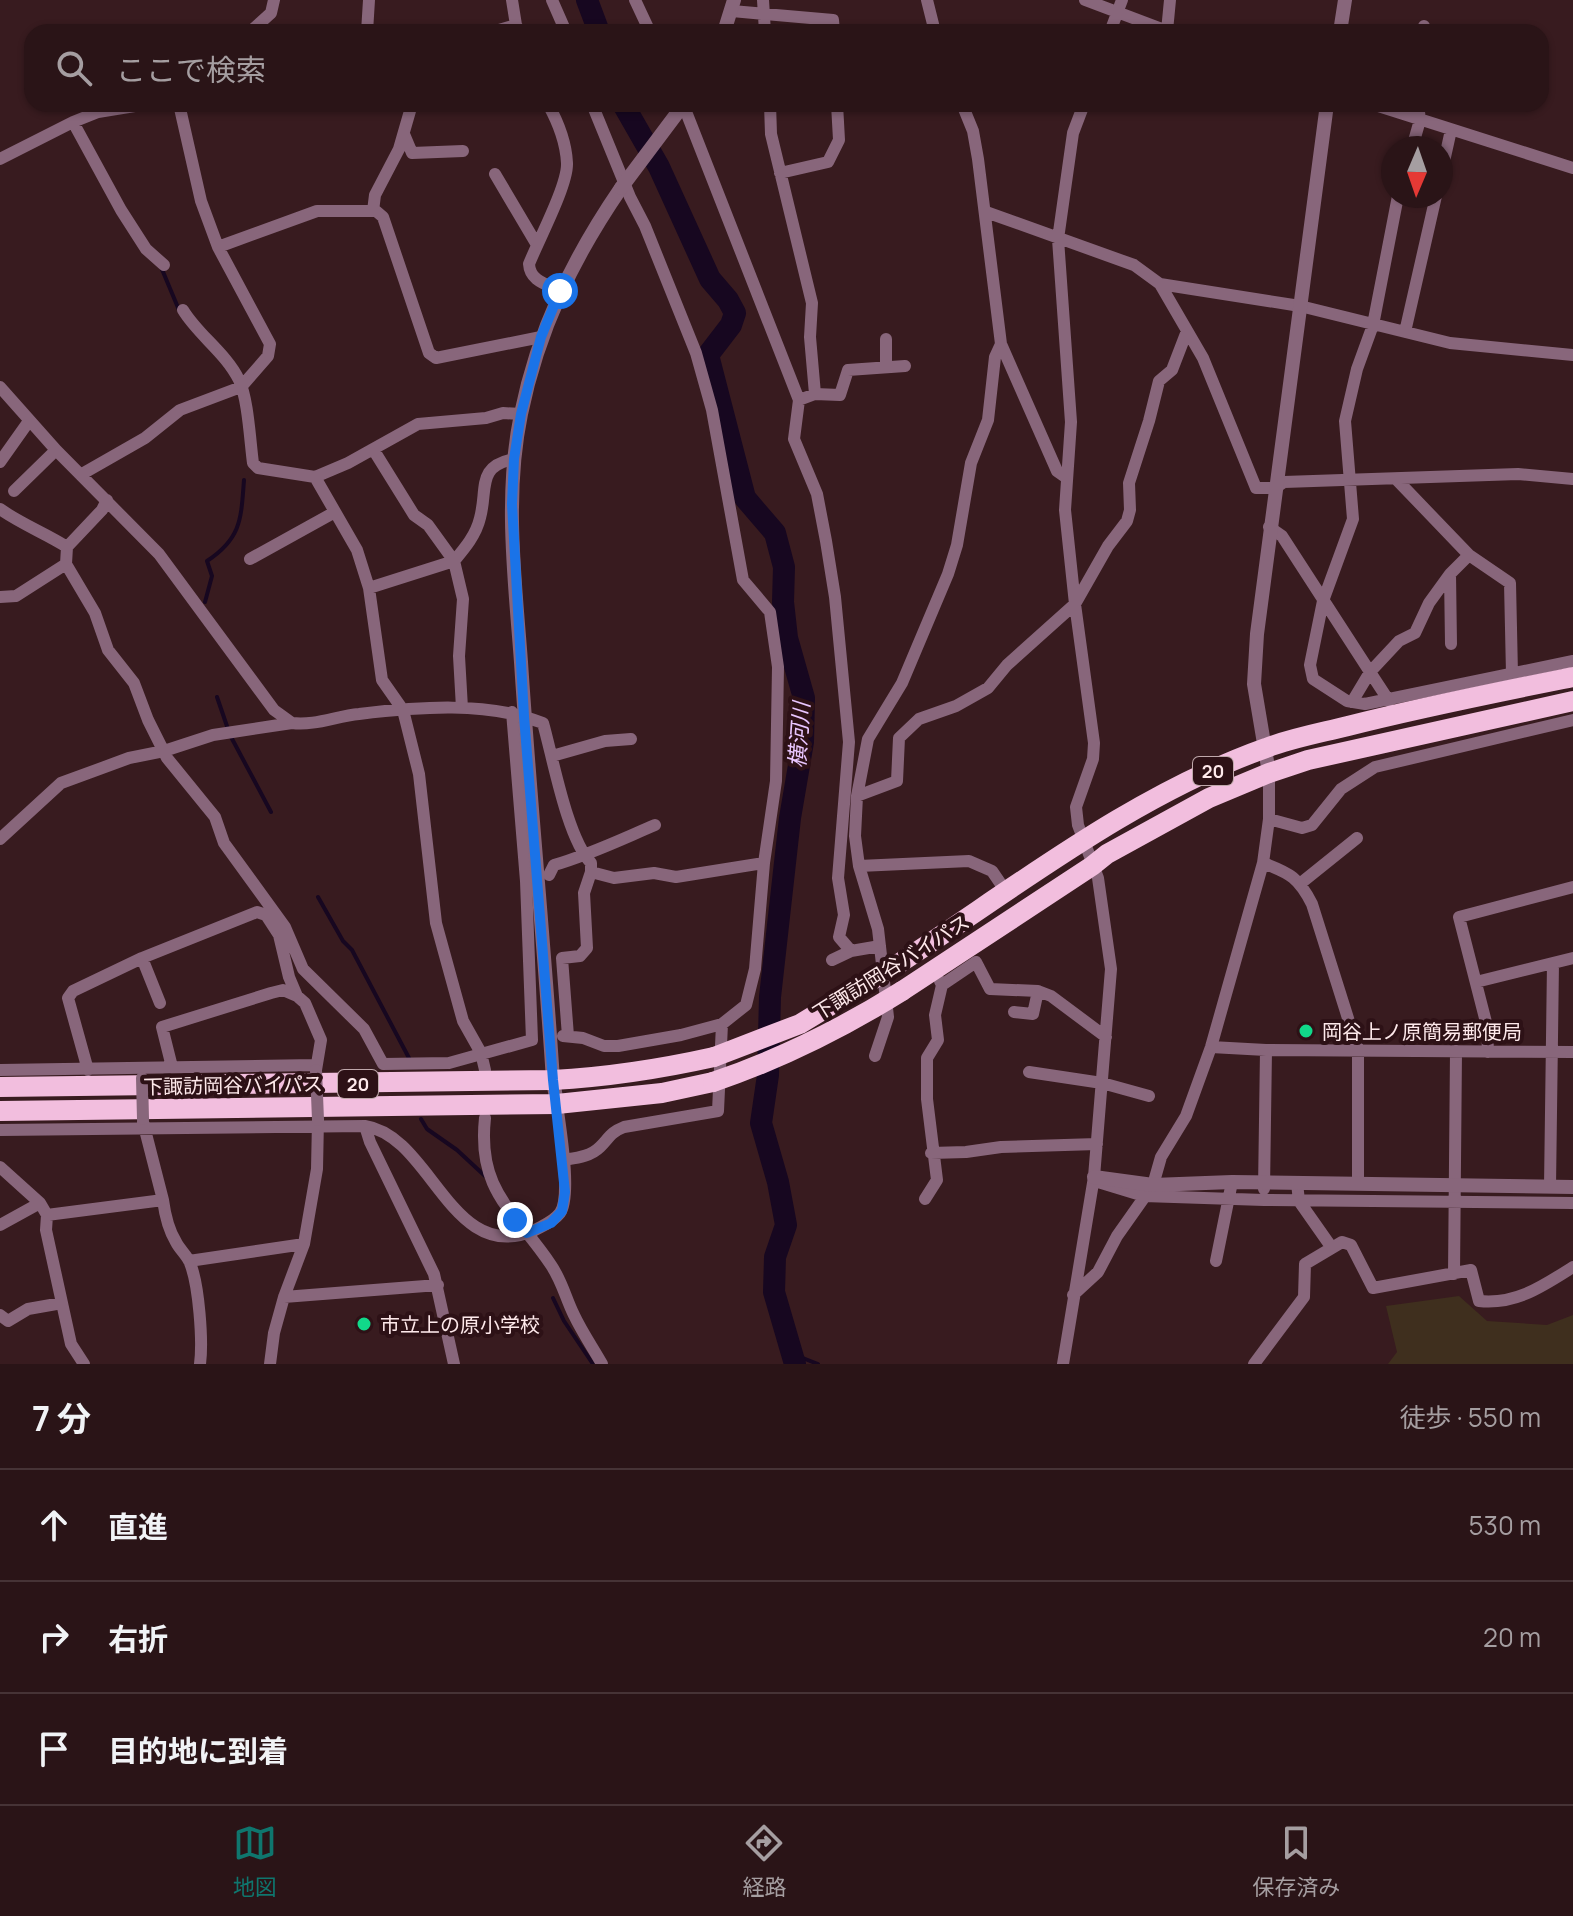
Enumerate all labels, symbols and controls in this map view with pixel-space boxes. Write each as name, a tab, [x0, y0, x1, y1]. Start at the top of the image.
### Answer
search box	[24, 24, 1549, 112]
icon: search	[52, 46, 96, 90]
text: ここで検索	[116, 49, 266, 90]
north arrow	[1381, 136, 1453, 208]
route start	[542, 273, 578, 309]
water label: 横河川	[782, 699, 816, 769]
road number: 20	[1193, 757, 1233, 785]
street label: 下諏訪岡谷バイパス	[808, 908, 974, 1026]
place label: 岡谷上ノ原簡易郵便局	[1322, 1018, 1522, 1045]
marker: 岡谷上ノ原簡易郵便局	[1297, 1022, 1315, 1040]
street label: 下諏訪岡谷バイパス	[143, 1070, 323, 1100]
road number: 20	[338, 1070, 378, 1098]
route end	[497, 1202, 533, 1238]
place label: 市立上の原小学校	[380, 1311, 540, 1338]
marker: 市立上の原小学校	[355, 1315, 373, 1333]
text: 7 分	[32, 1395, 91, 1441]
text: 徒歩 · 550 m	[1400, 1399, 1541, 1435]
icon: ahead	[32, 1503, 76, 1547]
text: 直進	[108, 1506, 168, 1547]
text: 530 m	[1468, 1507, 1541, 1543]
icon: right	[32, 1615, 76, 1659]
text: 右折	[108, 1618, 168, 1659]
text: 20 m	[1483, 1619, 1541, 1655]
icon: arrive	[32, 1727, 76, 1771]
text: 目的地に到着	[108, 1730, 288, 1771]
tab: 地図	[233, 1821, 277, 1902]
tab: 経路	[742, 1821, 786, 1902]
tab: 保存済み	[1252, 1821, 1340, 1902]

